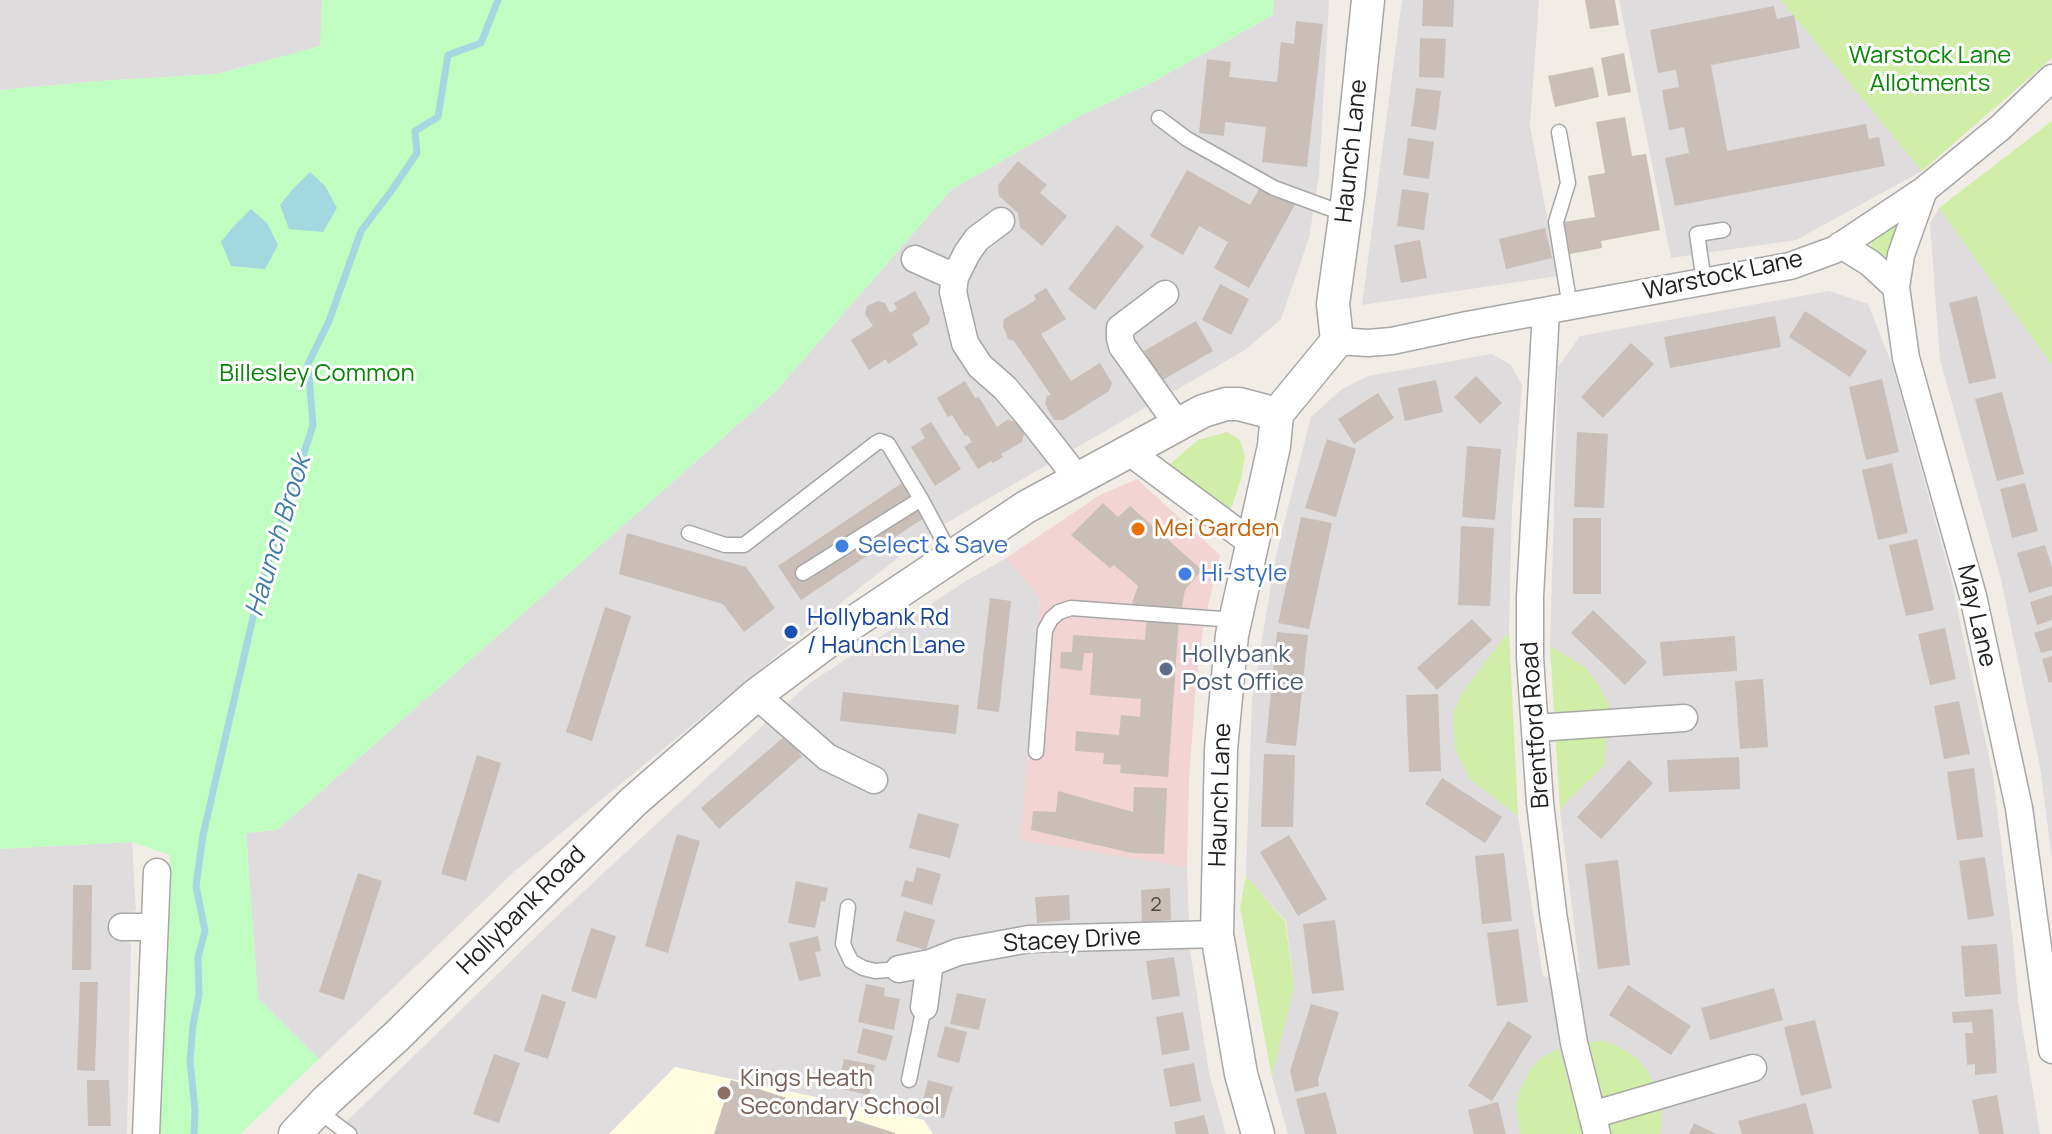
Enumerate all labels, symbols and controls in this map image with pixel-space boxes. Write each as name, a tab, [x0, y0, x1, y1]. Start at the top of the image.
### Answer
park label: Warstock Lane Allotments	[1849, 42, 2011, 98]
street label: Haunch Lane	[1330, 78, 1374, 224]
street label: Warstock Lane	[1640, 245, 1806, 307]
park label: Billesley Common	[219, 360, 415, 388]
water label: Haunch Brook	[240, 452, 318, 620]
place label: Mei Garden	[1154, 515, 1279, 543]
marker: Mei Garden	[1129, 520, 1147, 538]
place label: Select & Save	[858, 532, 1008, 560]
marker: Select & Save	[833, 537, 851, 555]
place label: Hi-style	[1201, 560, 1287, 588]
street label: May Lane	[1950, 562, 2002, 670]
marker: Hi-style	[1176, 565, 1194, 583]
place label: Hollybank Rd / Haunch Lane	[807, 604, 965, 660]
marker: Hollybank Rd / Haunch Lane	[782, 623, 800, 641]
place label: Hollybank Post Office	[1182, 641, 1304, 697]
street label: Brentford Road	[1516, 641, 1556, 809]
marker: Hollybank Post Office	[1157, 660, 1175, 678]
street label: Haunch Lane	[1204, 722, 1238, 868]
street label: Hollybank Road	[452, 841, 592, 981]
house number: 2	[1150, 893, 1162, 917]
street label: Stacey Drive	[1002, 923, 1142, 959]
place label: Kings Heath Secondary School	[740, 1065, 940, 1121]
marker: Kings Heath Secondary School	[715, 1084, 733, 1102]

